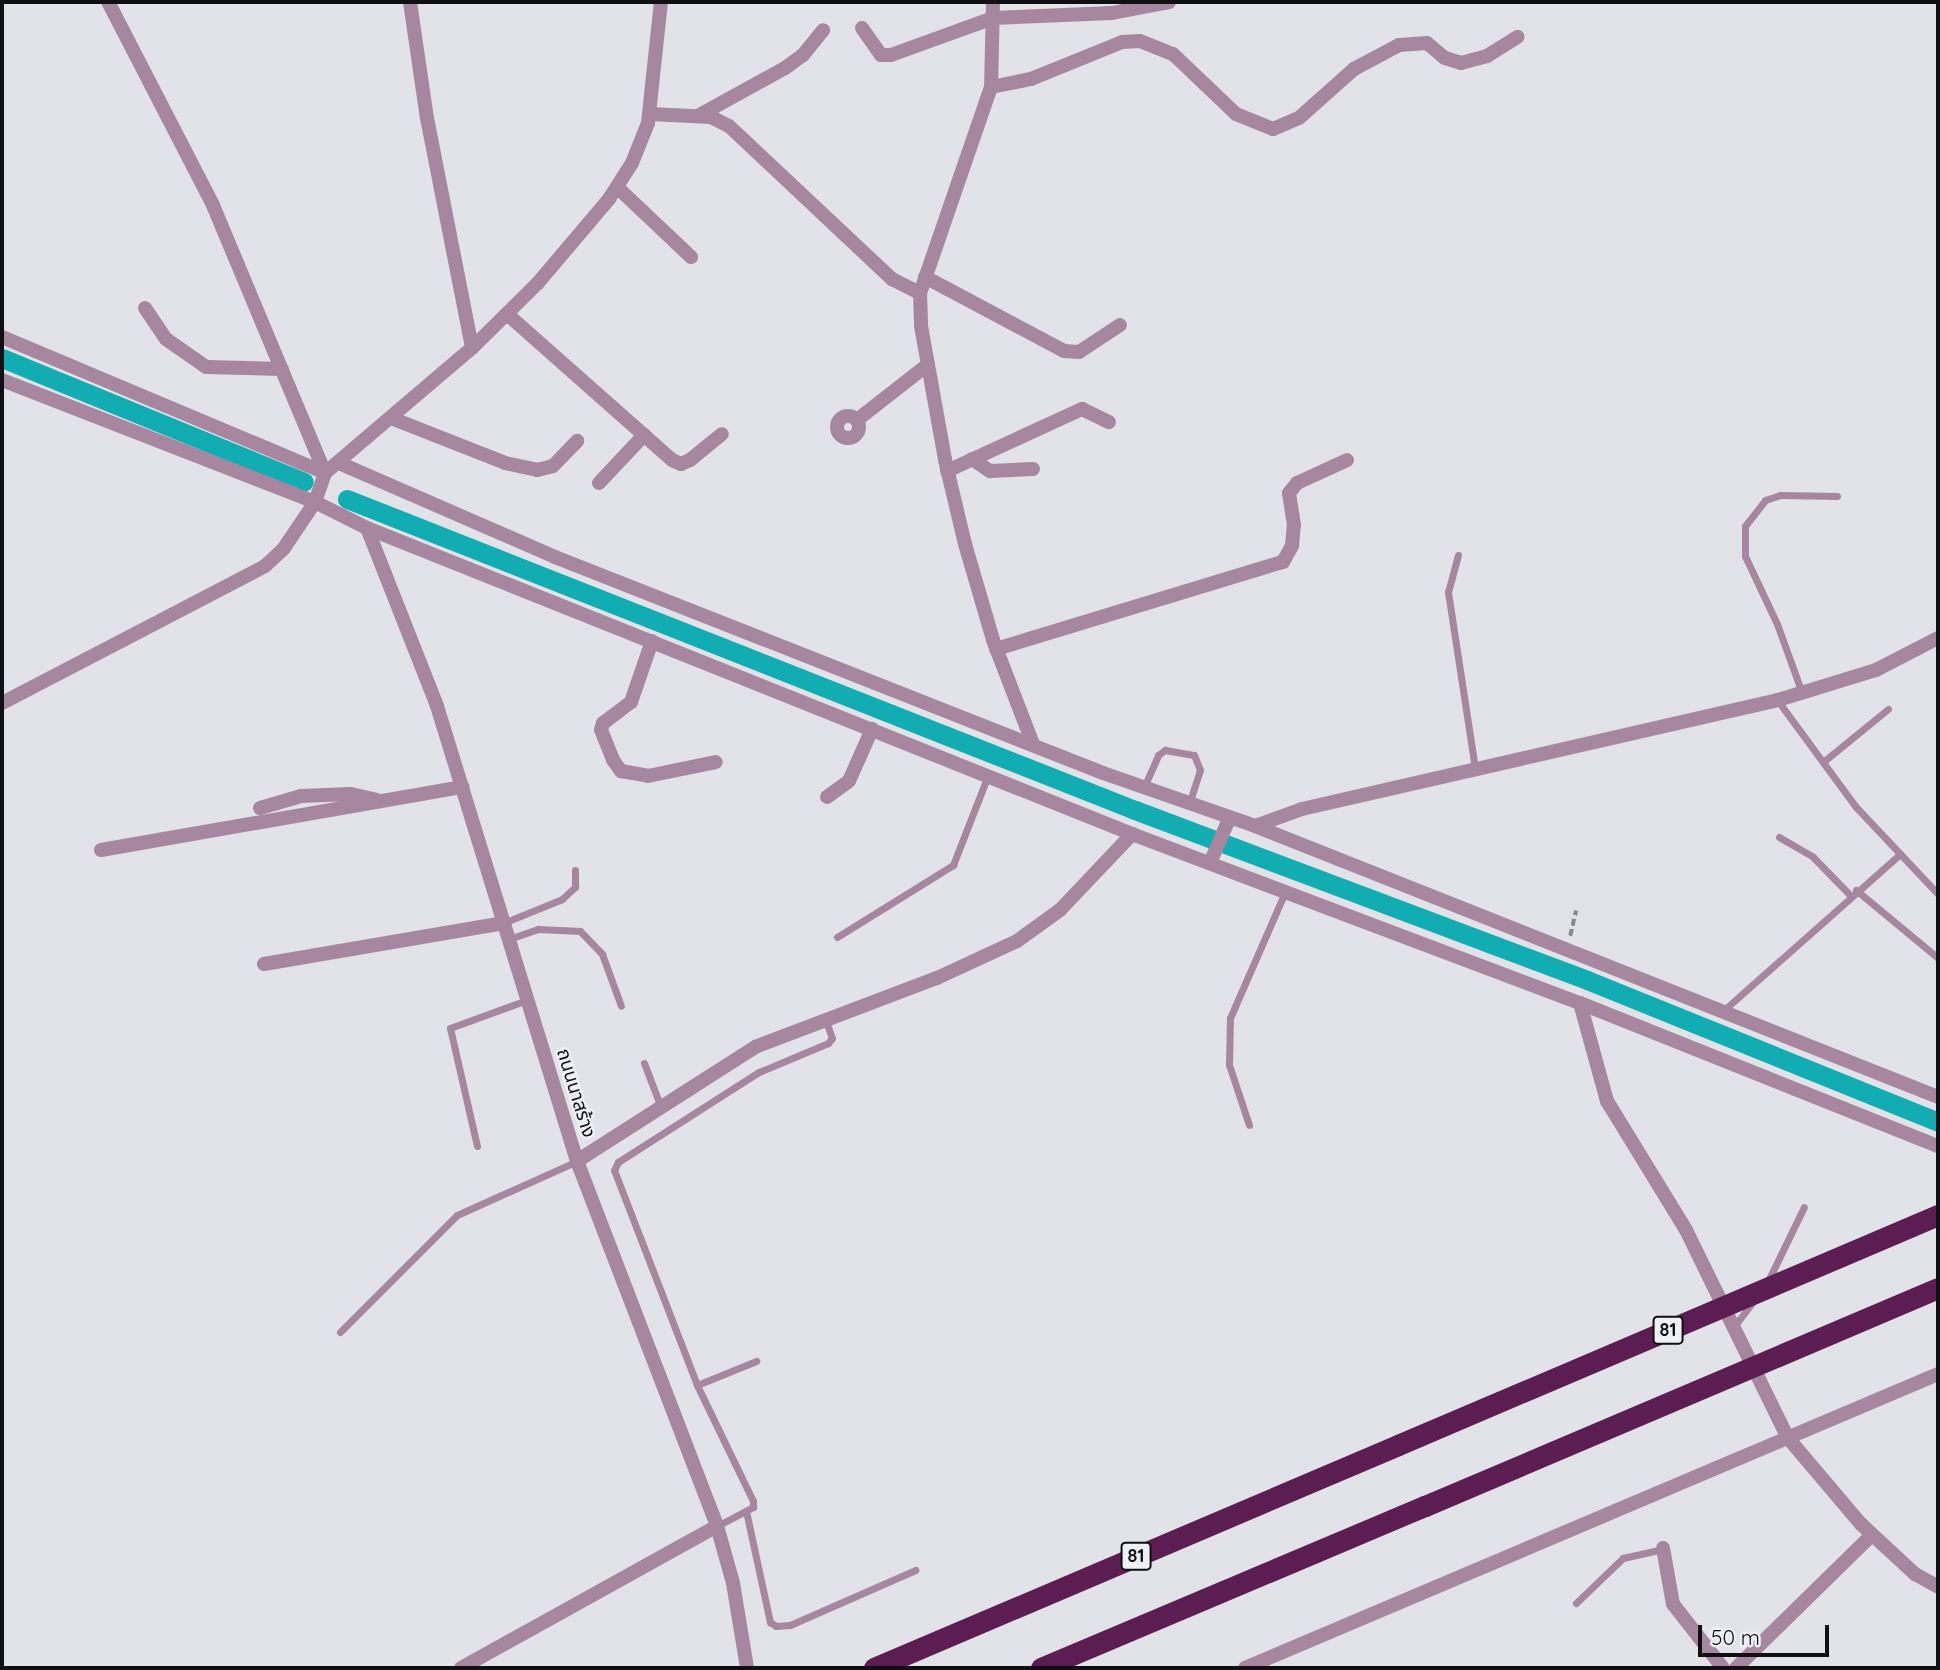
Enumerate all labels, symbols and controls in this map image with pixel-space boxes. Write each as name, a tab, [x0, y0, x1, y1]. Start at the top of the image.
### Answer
street label: ถนนนาสร้าง	[552, 1046, 600, 1140]
road number: 81	[1652, 1316, 1684, 1344]
road number: 81	[1120, 1541, 1152, 1570]
scale bar	[1702, 1610, 1833, 1654]
text: 50 m	[1711, 1624, 1760, 1650]

